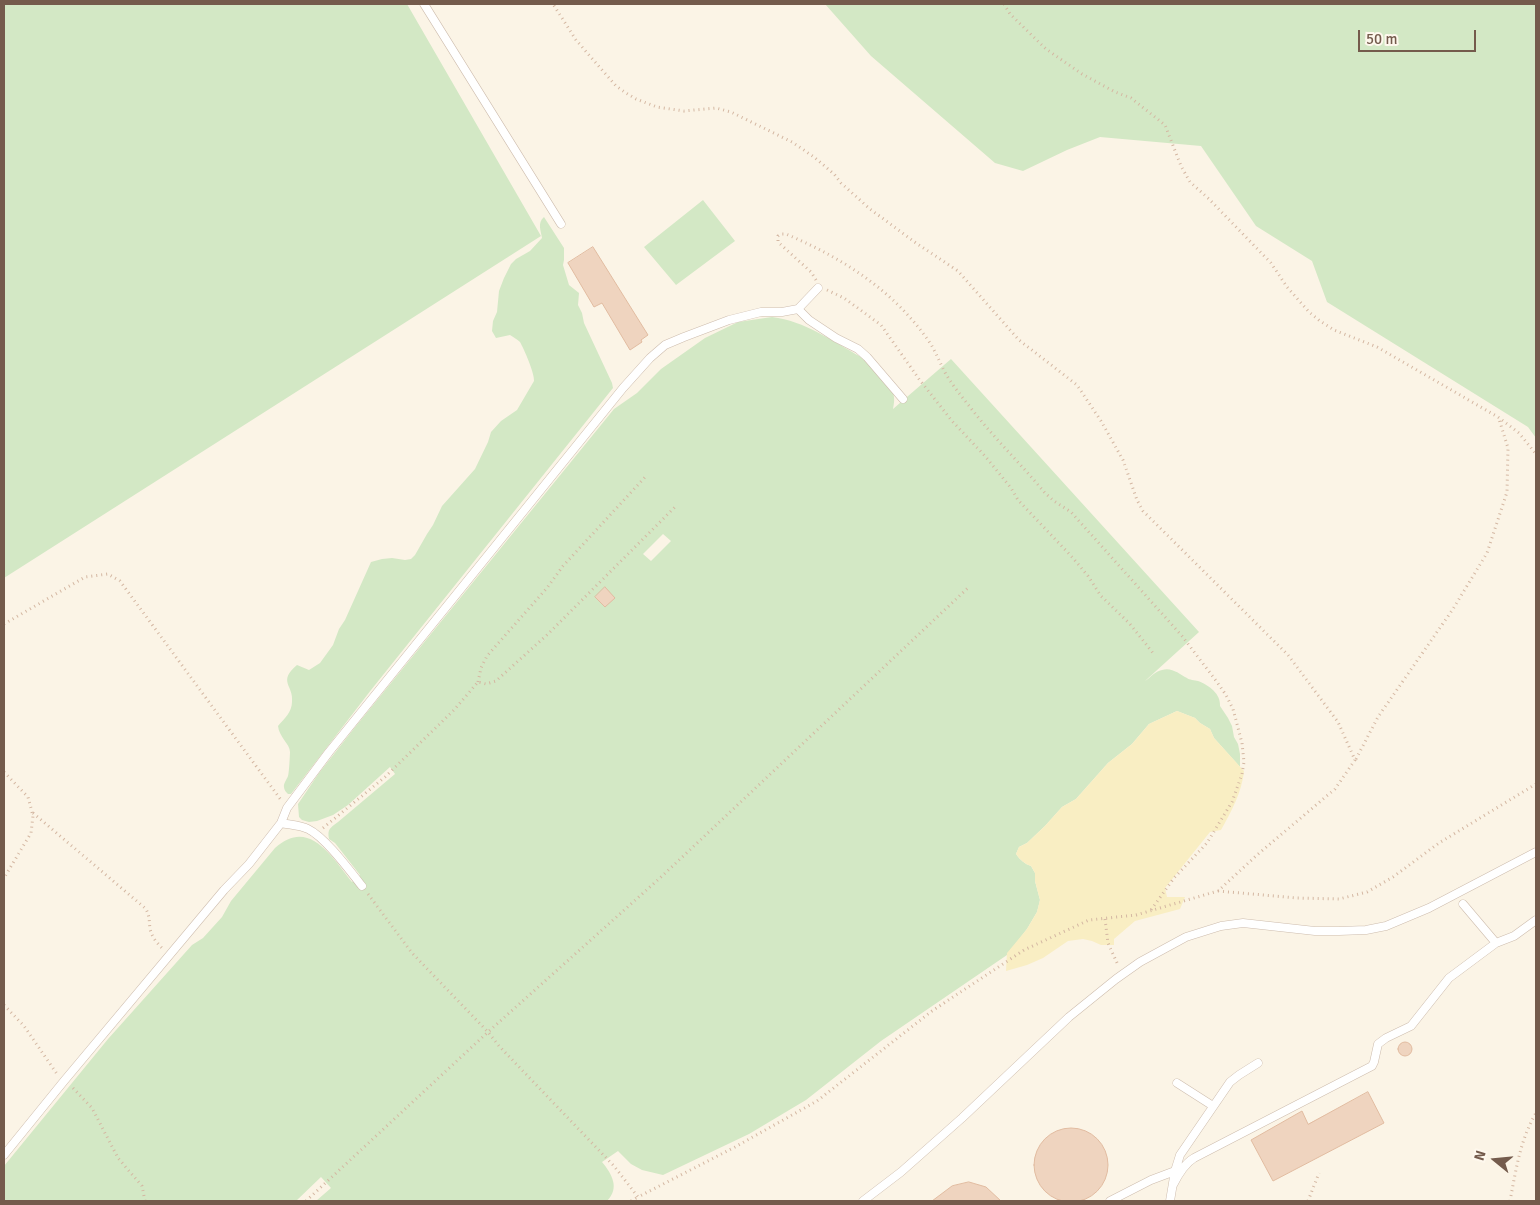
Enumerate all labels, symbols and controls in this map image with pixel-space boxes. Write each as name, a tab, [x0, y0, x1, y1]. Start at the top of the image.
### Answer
scale bar	[1360, 20, 1478, 52]
text: 50 m	[1366, 30, 1397, 48]
north arrow	[1470, 1135, 1520, 1185]
text: N	[1471, 1148, 1490, 1163]

